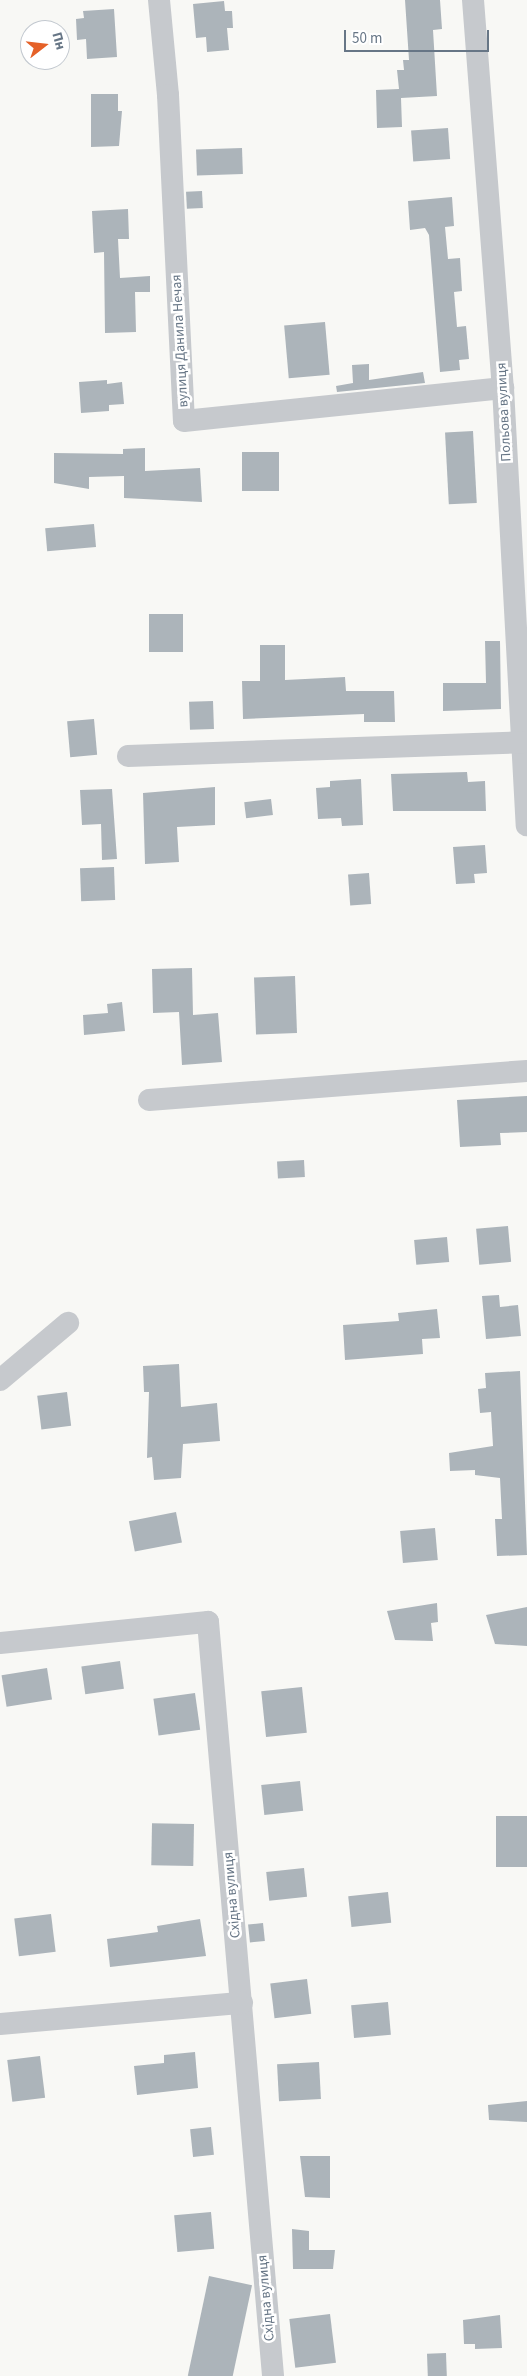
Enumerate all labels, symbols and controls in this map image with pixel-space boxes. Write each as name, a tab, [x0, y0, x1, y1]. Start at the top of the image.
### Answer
north arrow	[20, 20, 70, 70]
scale bar	[347, 20, 492, 52]
text: 50 m	[352, 28, 382, 49]
text: Пн	[46, 30, 70, 52]
street label: вулиця Данила Нечая	[168, 274, 192, 408]
street label: Польова вулиця	[493, 362, 515, 462]
street label: Східна вулиця	[220, 1851, 244, 1939]
street label: Східна вулиця	[254, 2254, 278, 2342]

